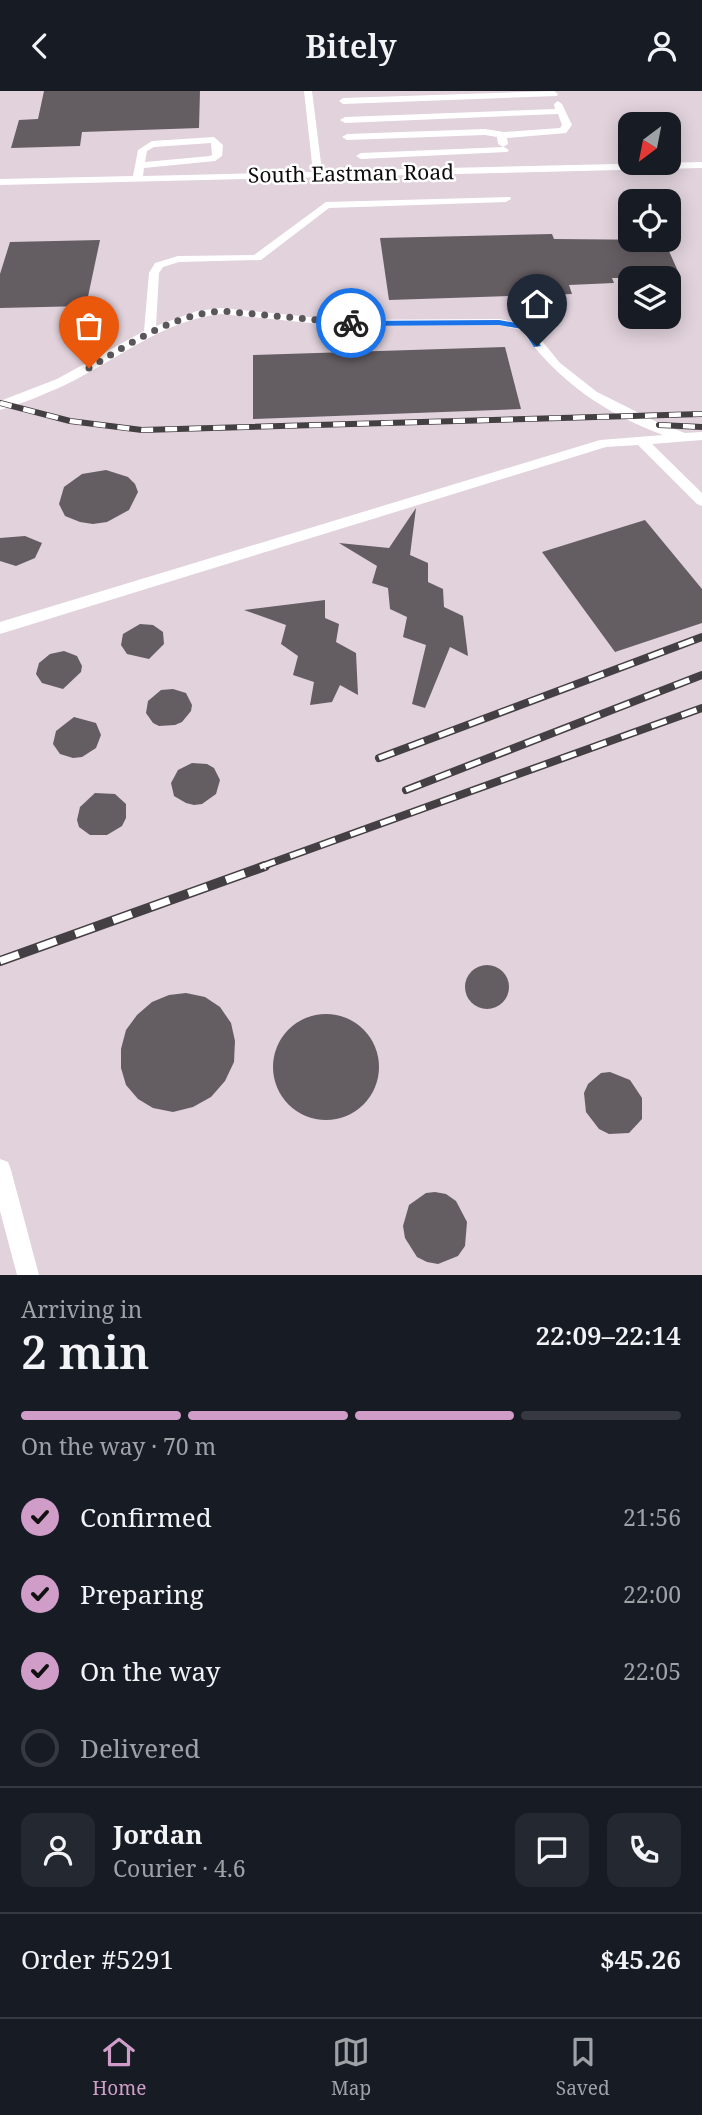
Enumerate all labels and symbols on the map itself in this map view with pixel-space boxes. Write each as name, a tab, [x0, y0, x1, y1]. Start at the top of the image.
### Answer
north arrow	[618, 112, 681, 175]
street label: South Eastman Road	[248, 157, 454, 189]
pin	[507, 274, 567, 346]
courier	[316, 288, 386, 358]
pin	[59, 296, 119, 368]

